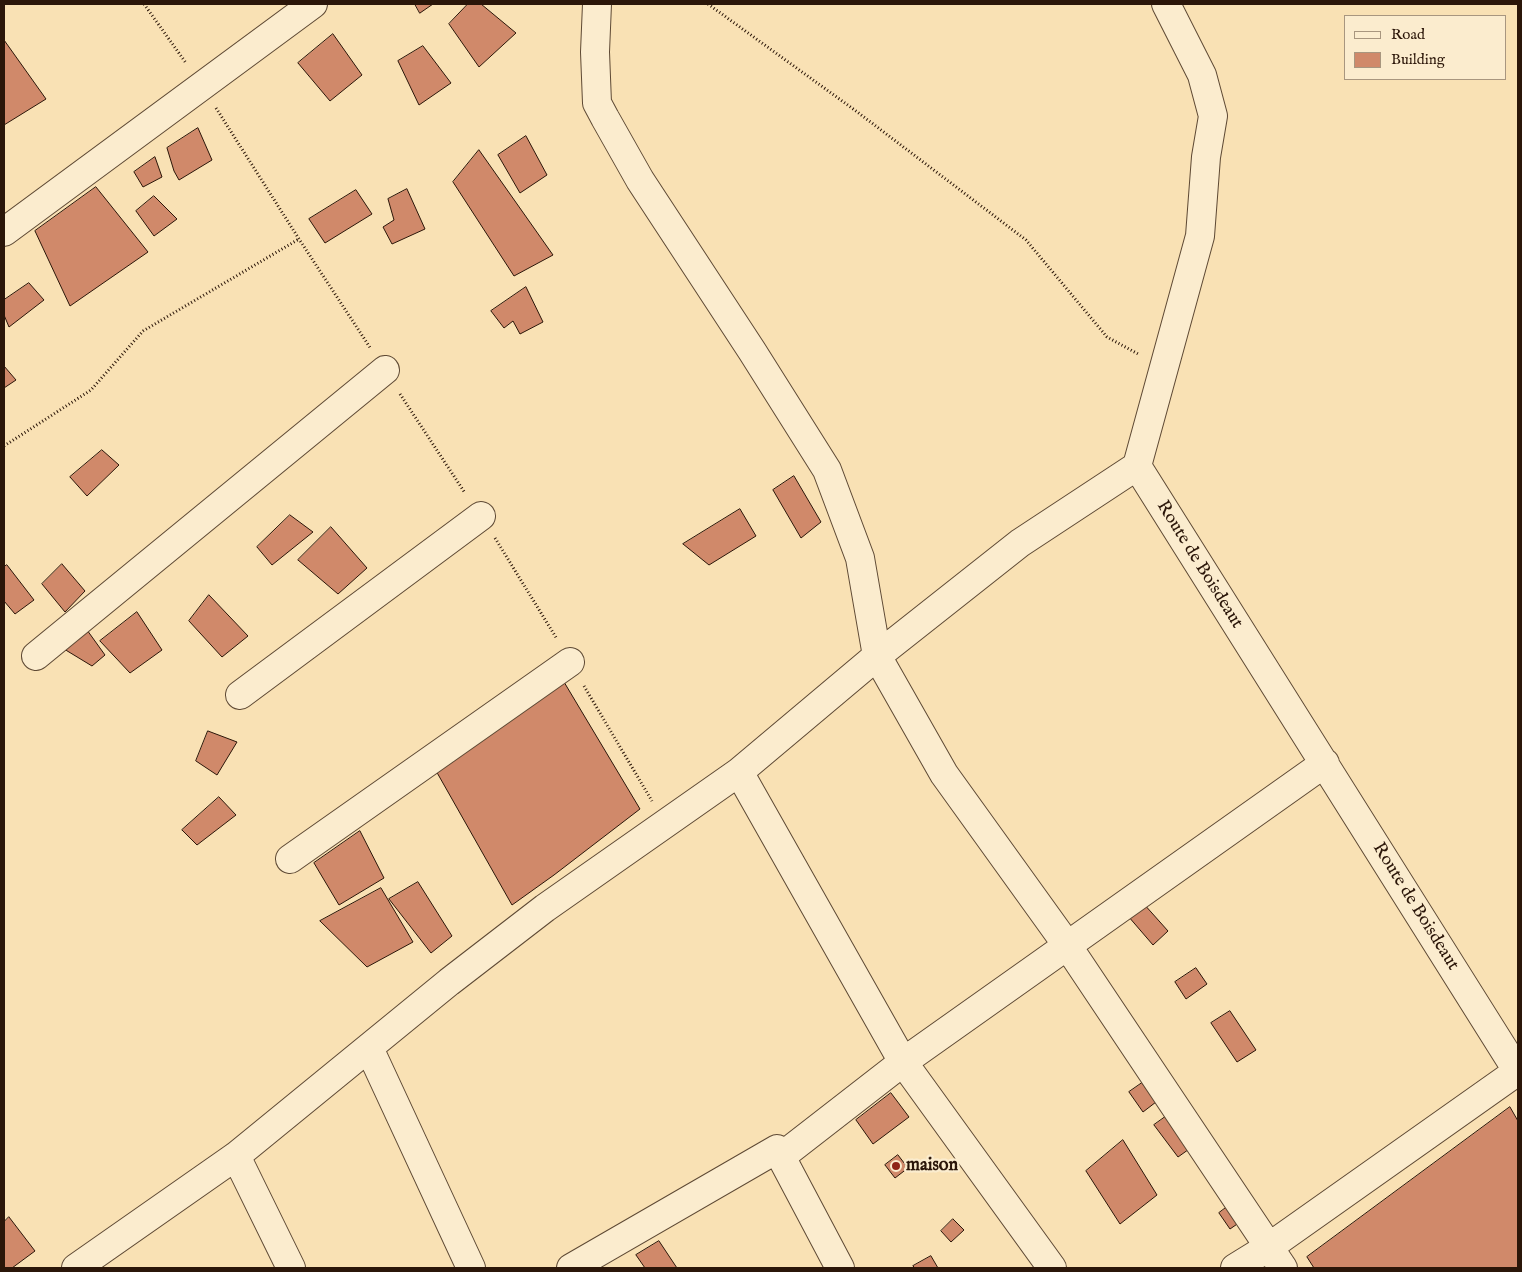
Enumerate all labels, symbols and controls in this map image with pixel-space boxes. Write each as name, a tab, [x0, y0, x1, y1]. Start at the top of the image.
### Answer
legend	[1344, 15, 1507, 80]
text: Road	[1391, 25, 1425, 44]
text: Building	[1391, 50, 1445, 69]
street label: Route de Boisdeaut	[1151, 497, 1247, 633]
street label: Route de Boisdeaut	[1367, 839, 1463, 975]
place label: maison	[906, 1155, 958, 1177]
marker: maison	[890, 1160, 902, 1172]

